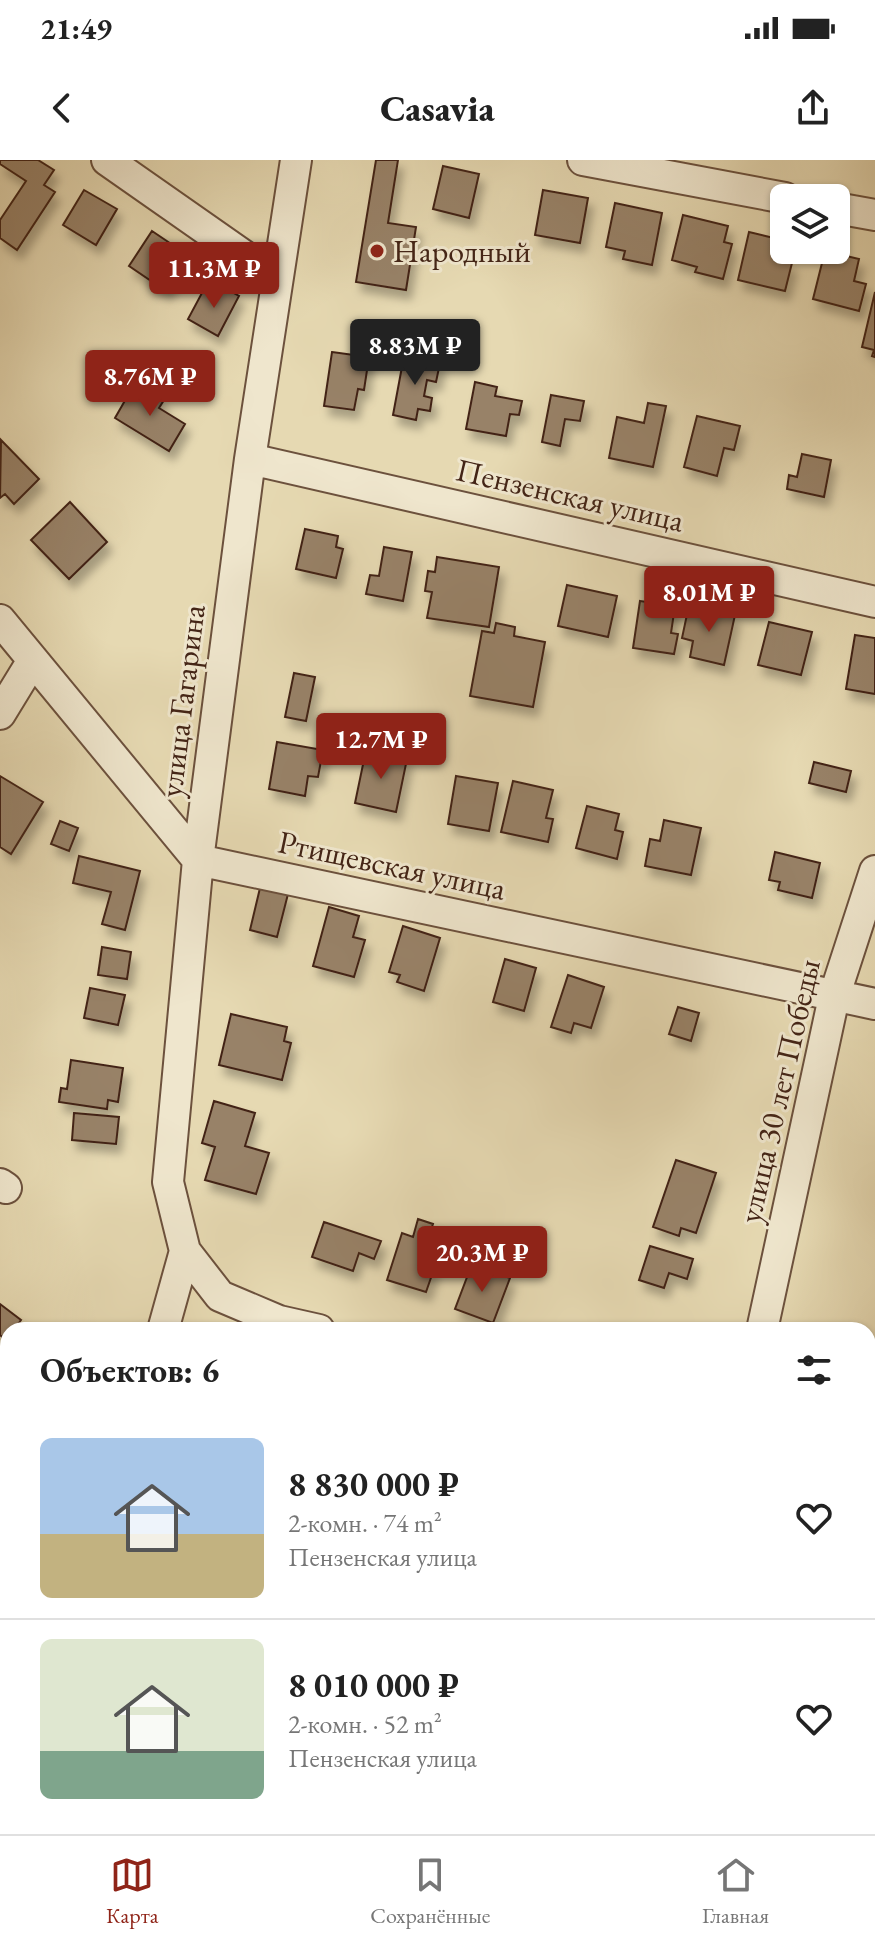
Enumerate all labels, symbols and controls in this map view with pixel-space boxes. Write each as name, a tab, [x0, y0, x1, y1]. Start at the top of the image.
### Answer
text: 21:49	[40, 9, 112, 48]
text: Casavia	[380, 85, 495, 132]
icon: back	[40, 86, 84, 130]
icon: share	[791, 86, 835, 130]
map controls	[770, 184, 850, 264]
button: layers	[770, 184, 850, 264]
place label: Народный	[393, 230, 531, 272]
pin: 11.3M ₽	[140, 242, 288, 310]
marker: Народный	[368, 242, 386, 260]
text: 11.3M ₽	[167, 251, 261, 285]
pin: 8.83M ₽	[341, 319, 489, 387]
text: 8.83M ₽	[368, 328, 462, 362]
pin: 8.76M ₽	[76, 350, 224, 418]
text: 8.76M ₽	[103, 359, 197, 393]
street label: Пензенская улица	[452, 448, 688, 542]
pin: 8.01M ₽	[635, 566, 783, 634]
text: 8.01M ₽	[662, 575, 756, 609]
street label: улица Гагарина	[149, 602, 215, 800]
pin: 12.7M ₽	[307, 713, 455, 781]
text: 12.7M ₽	[334, 722, 428, 756]
street label: Ртищевская улица	[274, 820, 510, 910]
street label: улица 30 лет Победы	[728, 955, 830, 1227]
pin: 20.3M ₽	[408, 1226, 556, 1294]
text: 20.3M ₽	[435, 1235, 529, 1269]
text: Объектов: 6	[40, 1348, 219, 1392]
icon: filters	[792, 1348, 836, 1392]
text: 8 830 000 ₽	[288, 1462, 459, 1506]
icon: home	[104, 1470, 200, 1566]
icon: heart	[792, 1496, 836, 1540]
text: 2-комн. · 74 m²	[288, 1506, 442, 1540]
text: Пензенская улица	[288, 1540, 477, 1574]
text: 8 010 000 ₽	[288, 1663, 459, 1707]
icon: home	[104, 1671, 200, 1767]
icon: heart	[792, 1697, 836, 1741]
text: 2-комн. · 52 m²	[288, 1707, 442, 1741]
text: Пензенская улица	[288, 1741, 477, 1775]
tab: Карта	[106, 1853, 158, 1930]
tab: Сохранённые	[370, 1853, 490, 1930]
tab: Главная	[702, 1853, 769, 1930]

